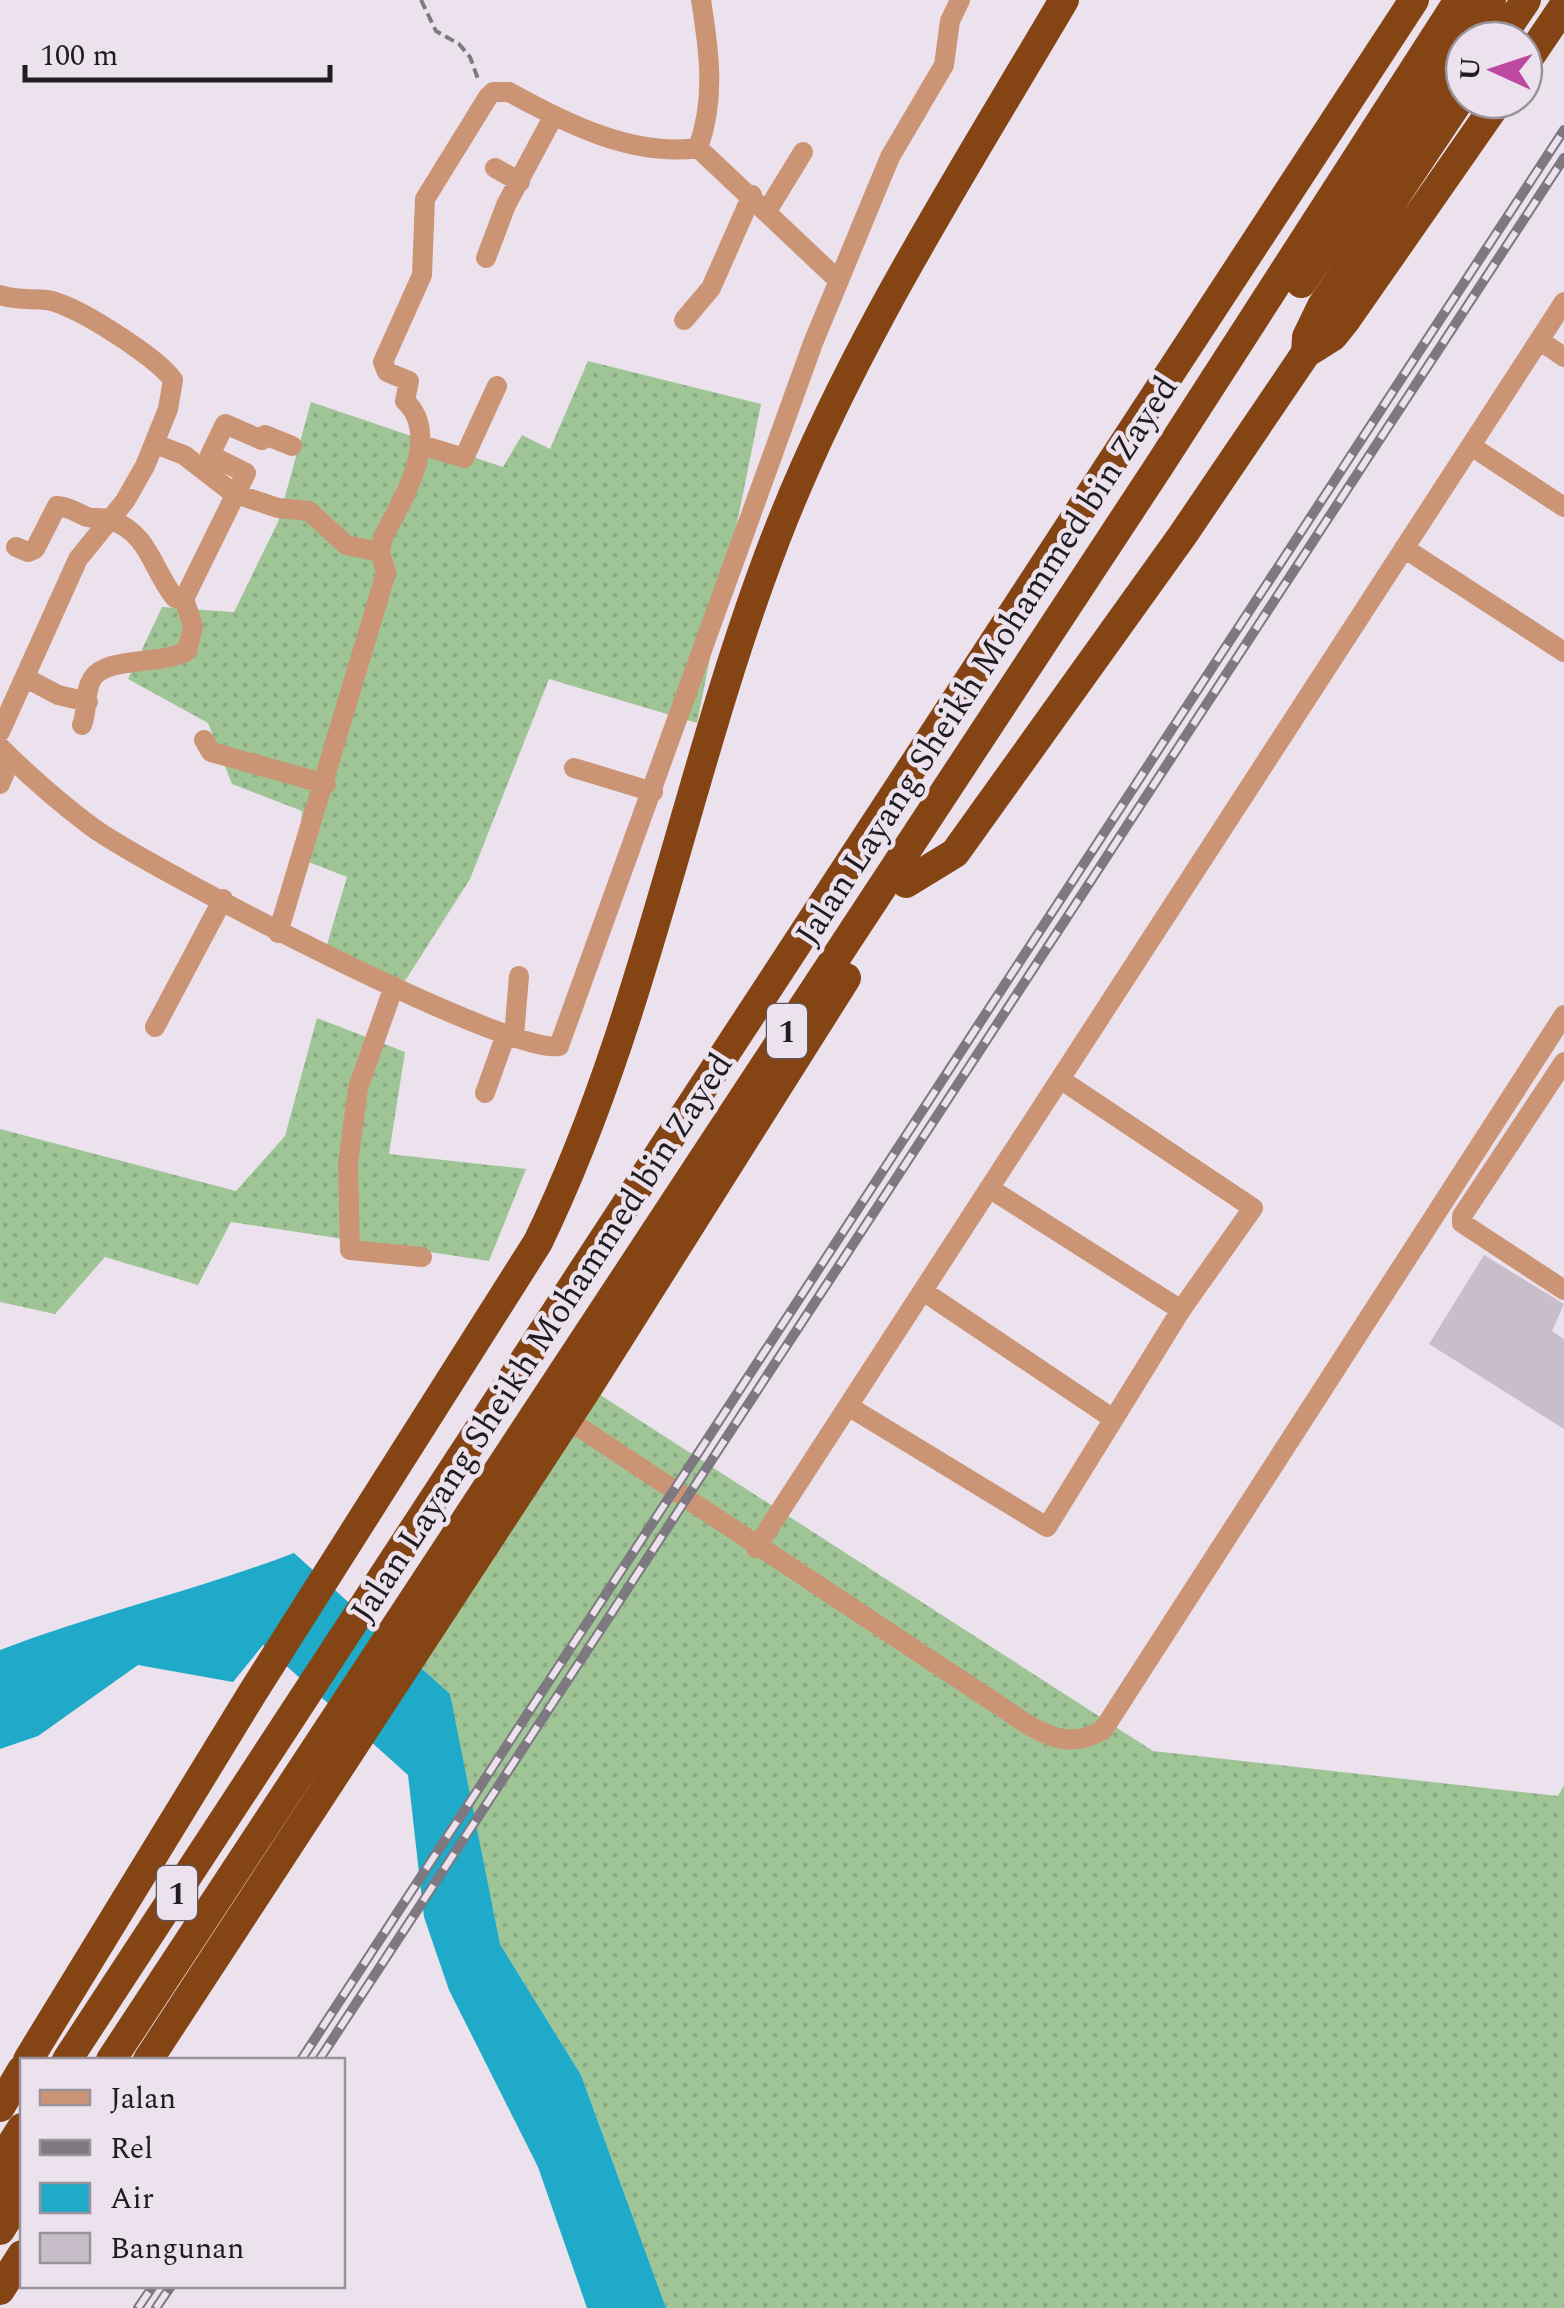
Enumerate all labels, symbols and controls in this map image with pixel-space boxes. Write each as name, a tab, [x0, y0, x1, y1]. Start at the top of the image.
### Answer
scale bar	[25, 20, 330, 82]
north arrow	[1444, 20, 1544, 120]
text: 100 m	[40, 33, 118, 79]
text: U	[1448, 56, 1493, 82]
street label: Jalan Layang Sheikh Mohammed bin Zayed	[783, 365, 1192, 956]
road number: 1	[767, 1004, 807, 1058]
street label: Jalan Layang Sheikh Mohammed bin Zayed	[338, 1042, 747, 1633]
road number: 1	[157, 1866, 197, 1920]
legend	[20, 2058, 345, 2288]
text: Jalan	[110, 2076, 176, 2122]
text: Rel	[110, 2126, 153, 2172]
text: Air	[110, 2176, 154, 2222]
text: Bangunan	[110, 2226, 244, 2272]

